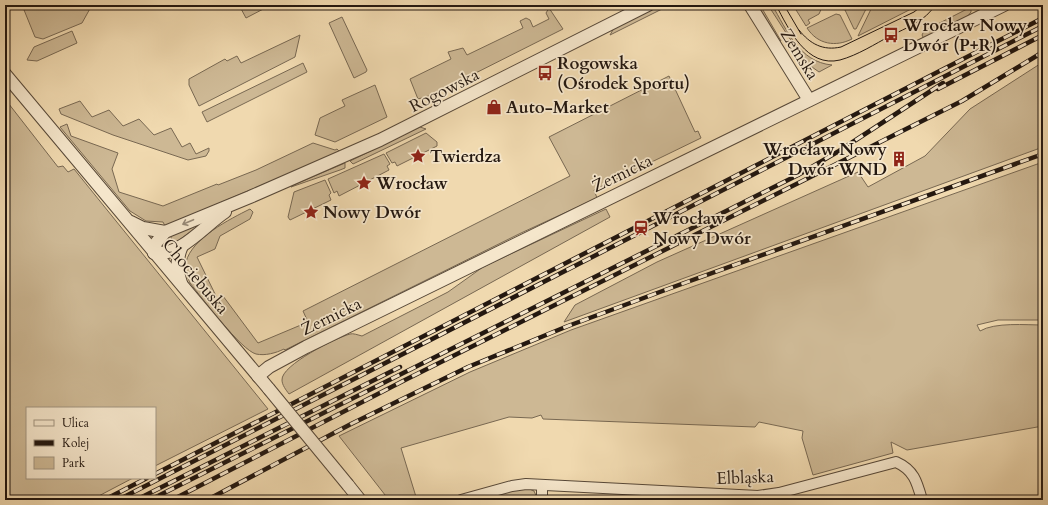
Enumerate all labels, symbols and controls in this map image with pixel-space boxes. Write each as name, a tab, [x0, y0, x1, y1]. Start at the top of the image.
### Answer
place label: Wrocław Nowy Dwór (P+R)	[902, 14, 1028, 57]
street label: Zemska	[775, 24, 825, 85]
bus stop icon: Wrocław Nowy Dwór (P+R)	[882, 26, 900, 44]
place label: Rogowska (Ośrodek Sportu)	[557, 52, 690, 95]
street label: Rogowska	[405, 63, 484, 118]
bus stop icon: Rogowska (Ośrodek Sportu)	[536, 64, 554, 82]
place label: Auto-Market	[506, 96, 609, 119]
shop icon: Auto-Market	[485, 98, 503, 116]
place label: Wrocław Nowy Dwór WND	[762, 138, 887, 181]
place label: Twierdza	[430, 145, 502, 168]
place icon: Twierdza	[409, 147, 427, 165]
street label: Żernicka	[588, 149, 657, 198]
building icon: Wrocław Nowy Dwór WND	[890, 150, 908, 168]
place label: Wrocław	[375, 172, 449, 195]
place icon: Wrocław	[355, 174, 373, 192]
place label: Nowy Dwór	[323, 201, 421, 224]
place icon: Nowy Dwór	[302, 203, 320, 221]
place label: Wrocław Nowy Dwór	[652, 207, 751, 250]
one-way arrow	[183, 219, 195, 226]
station icon: Wrocław Nowy Dwór	[632, 219, 650, 237]
street label: Chociebuska	[157, 234, 235, 320]
street label: Żernicka	[297, 292, 366, 341]
legend	[26, 407, 156, 479]
text: Ulica	[62, 415, 90, 431]
text: Kolej	[62, 435, 89, 451]
text: Park	[62, 455, 86, 471]
street label: Elbląska	[716, 465, 775, 490]

